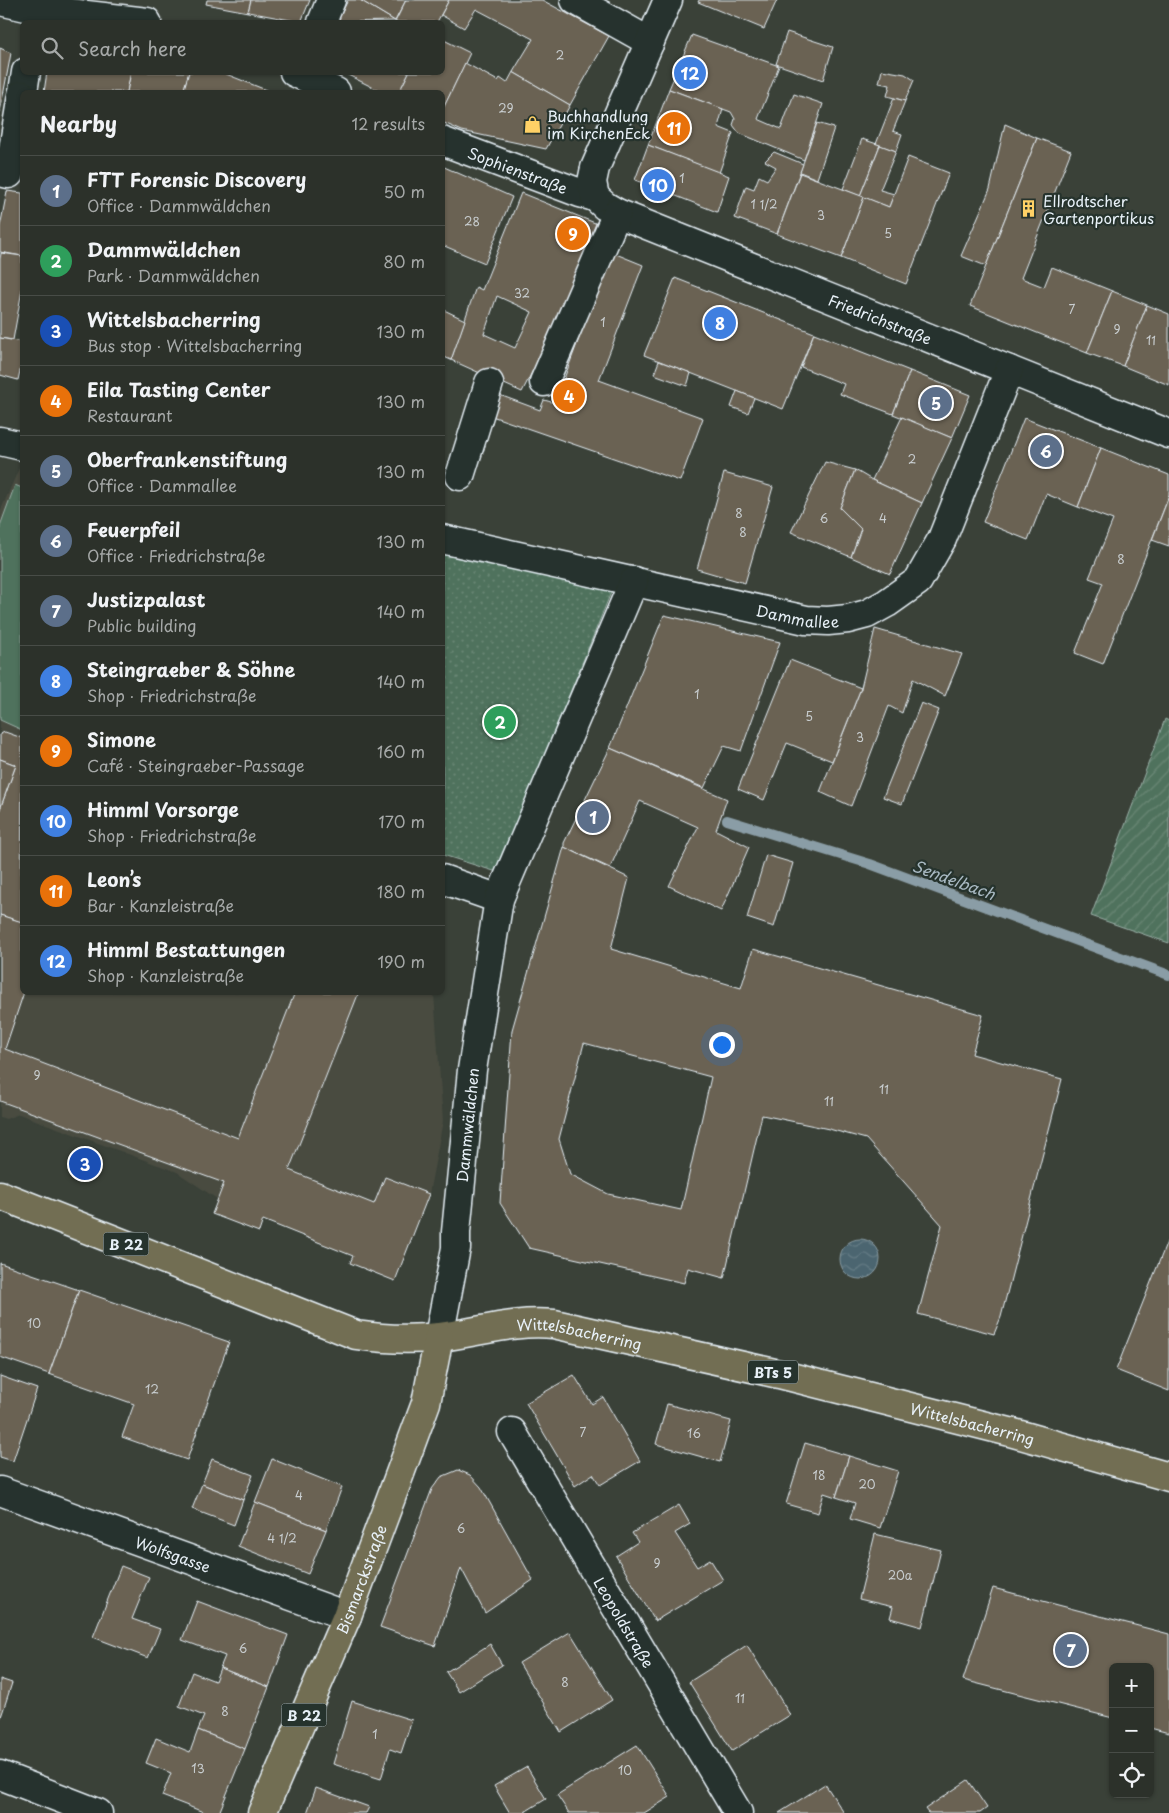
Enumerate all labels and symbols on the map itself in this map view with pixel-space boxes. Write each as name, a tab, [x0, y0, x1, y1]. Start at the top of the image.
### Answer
house number: 2	[556, 46, 564, 64]
pin: 12	[674, 54, 706, 92]
house number: 29	[498, 99, 514, 117]
place label: Buchhandlung im KirchenEck	[547, 104, 650, 144]
pin: 11	[658, 109, 690, 147]
shop icon: Buchhandlung im KirchenEck	[523, 114, 543, 134]
street label: Sophienstraße	[465, 140, 571, 199]
pin: 10	[642, 166, 674, 204]
house number: 1	[679, 169, 685, 187]
place label: Ellrodtscher Gartenportikus	[1043, 189, 1154, 229]
house number: 1 1/2	[750, 195, 778, 213]
building icon: Ellrodtscher Gartenportikus	[1019, 199, 1039, 219]
house number: 3	[817, 206, 825, 224]
house number: 28	[464, 212, 480, 230]
pin: 9	[557, 215, 589, 253]
house number: 5	[884, 224, 892, 242]
house number: 32	[514, 284, 530, 302]
street label: Friedrichstraße	[825, 287, 935, 349]
house number: 7	[1069, 300, 1076, 318]
pin: 8	[704, 304, 736, 342]
house number: 1	[600, 313, 606, 331]
house number: 9	[1113, 320, 1121, 338]
house number: 11	[1146, 331, 1156, 349]
pin: 4	[553, 377, 585, 415]
pin: 5	[920, 384, 952, 422]
pin: 6	[1030, 432, 1062, 470]
house number: 2	[908, 450, 916, 468]
house number: 8	[735, 504, 743, 522]
house number: 6	[820, 509, 828, 527]
house number: 4	[879, 509, 887, 527]
house number: 8	[739, 523, 747, 541]
house number: 8	[1117, 550, 1125, 568]
street label: Dammallee	[754, 598, 840, 633]
house number: 1	[694, 685, 700, 703]
pin: 2	[484, 703, 516, 741]
house number: 5	[805, 707, 813, 725]
house number: 3	[856, 728, 864, 746]
pin: 1	[577, 798, 609, 836]
water label: Sendelbach	[909, 853, 999, 905]
your location	[709, 1032, 735, 1058]
house number: 9	[33, 1066, 41, 1084]
street label: Dammwäldchen	[449, 1067, 484, 1184]
house number: 11	[879, 1080, 889, 1098]
house number: 11	[824, 1092, 834, 1110]
pin: 3	[69, 1145, 101, 1183]
road number: B 22	[104, 1232, 148, 1256]
street label: Wittelsbacherring	[516, 1312, 644, 1355]
house number: 10	[27, 1314, 41, 1332]
road number: BTs 5	[748, 1360, 798, 1384]
house number: 12	[145, 1380, 159, 1398]
street label: Wittelsbacherring	[908, 1396, 1037, 1450]
house number: 7	[580, 1423, 587, 1441]
house number: 16	[687, 1424, 701, 1442]
house number: 18	[813, 1466, 825, 1484]
house number: 20	[858, 1475, 876, 1493]
house number: 4	[295, 1486, 303, 1504]
house number: 6	[457, 1519, 465, 1537]
street label: Bismarckstraße	[329, 1521, 392, 1637]
street label: Wolfsgasse	[132, 1529, 214, 1577]
house number: 4 1/2	[267, 1529, 297, 1547]
house number: 9	[653, 1554, 661, 1572]
house number: 20a	[888, 1566, 913, 1584]
street label: Leopoldstraße	[589, 1572, 661, 1672]
pin: 7	[1055, 1631, 1087, 1669]
house number: 6	[239, 1639, 247, 1657]
house number: 8	[561, 1673, 569, 1691]
house number: 11	[735, 1689, 745, 1707]
house number: 8	[221, 1702, 229, 1720]
road number: B 22	[282, 1704, 326, 1726]
house number: 1	[372, 1725, 378, 1743]
house number: 13	[191, 1759, 205, 1777]
house number: 10	[618, 1761, 632, 1779]

